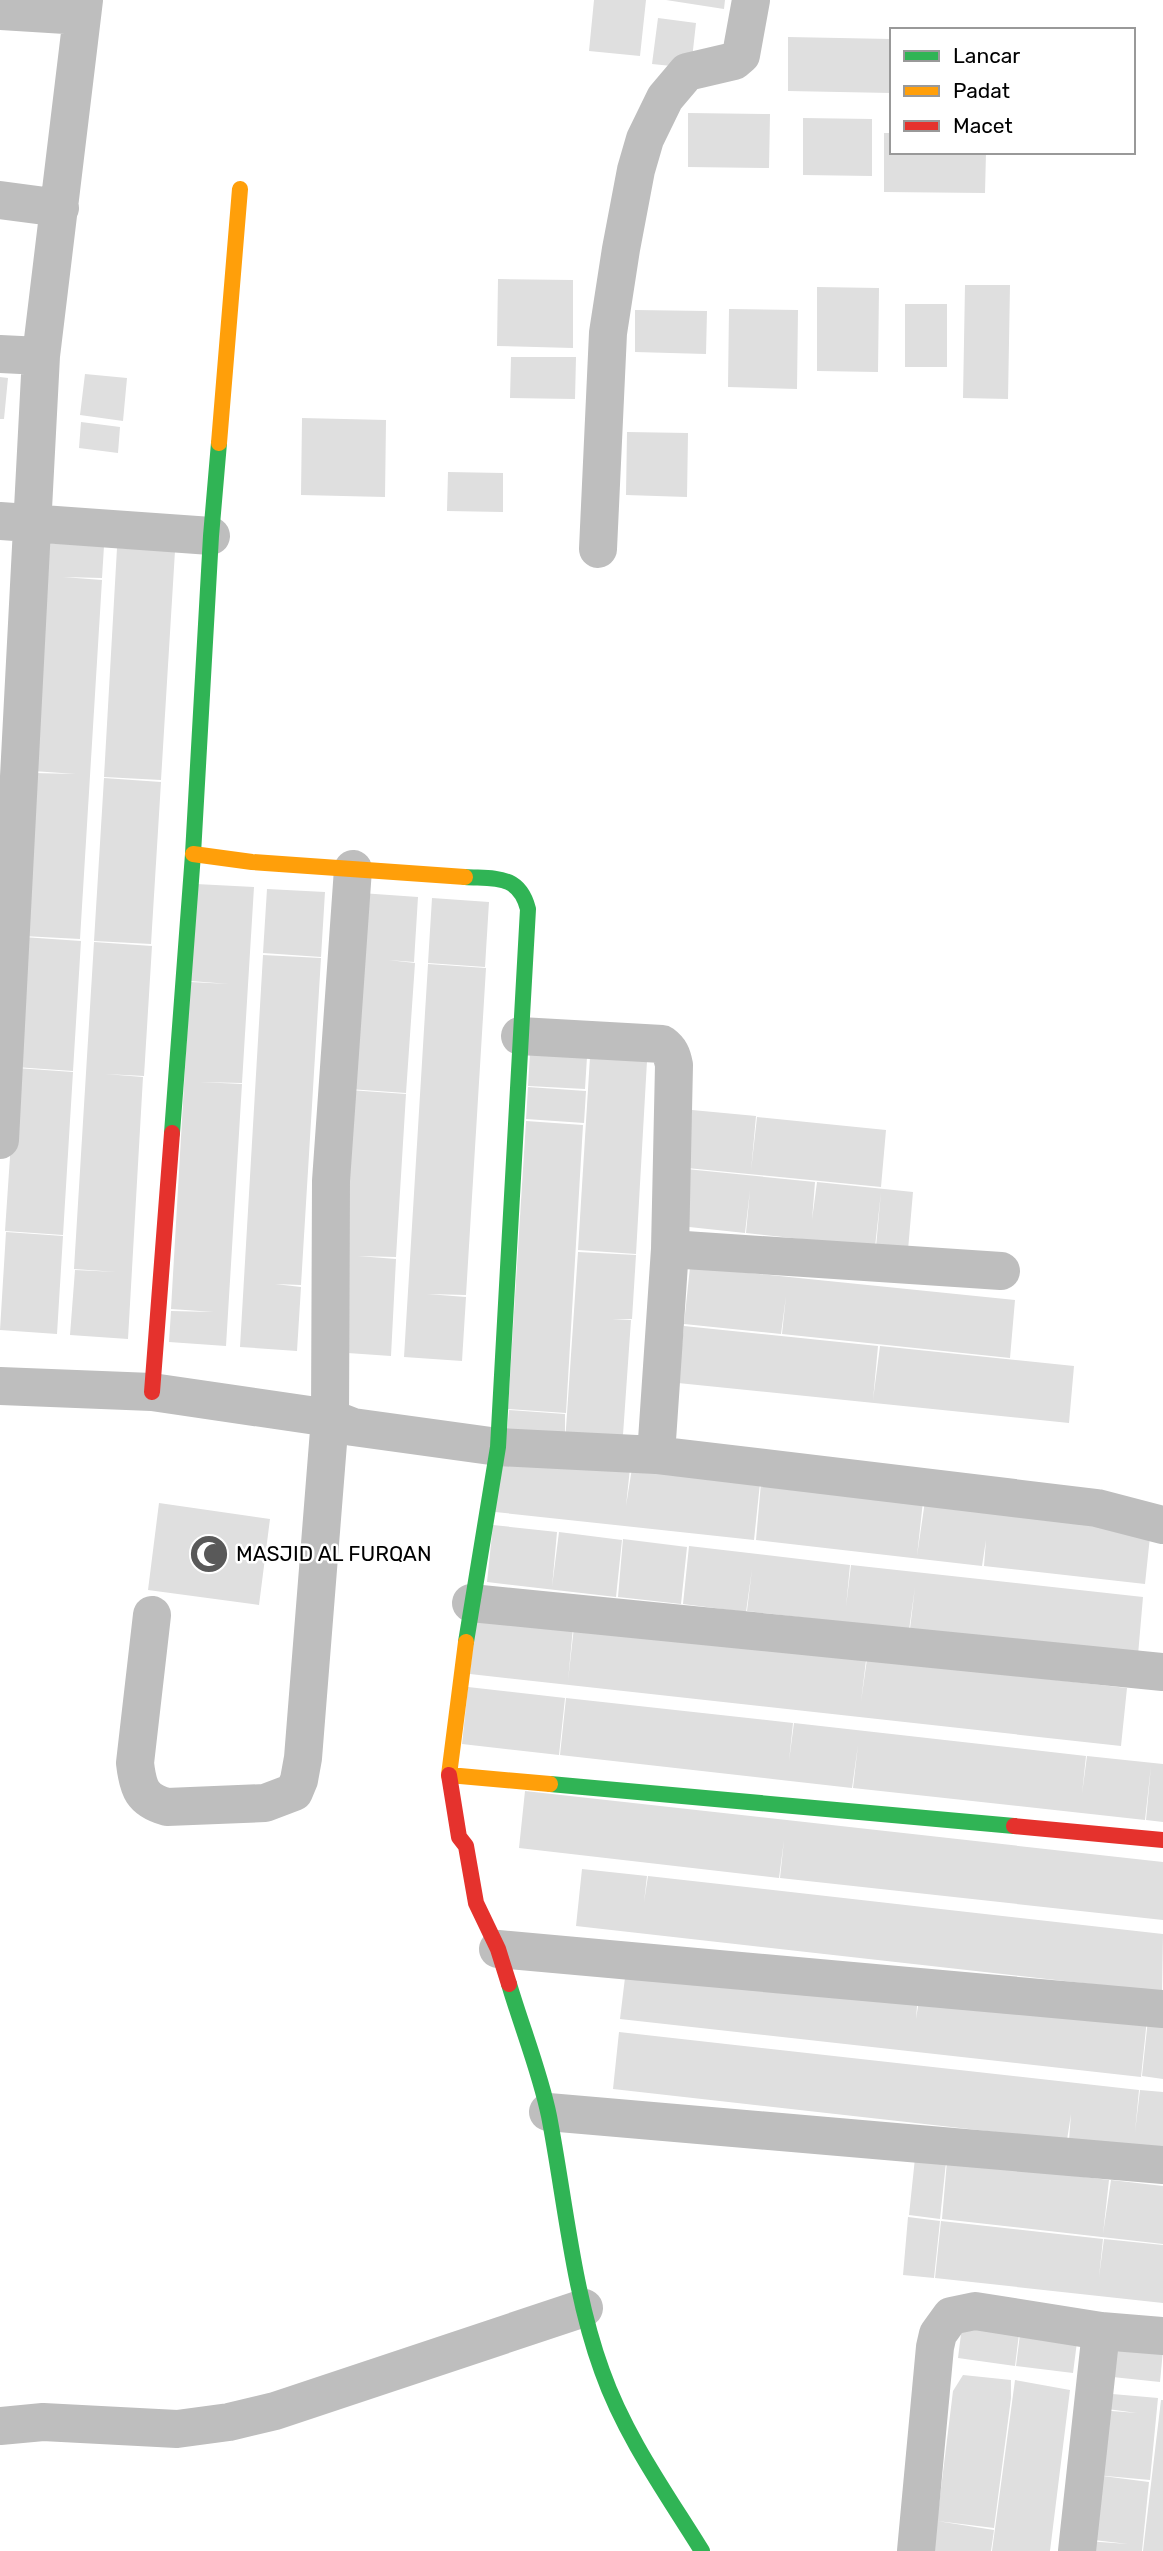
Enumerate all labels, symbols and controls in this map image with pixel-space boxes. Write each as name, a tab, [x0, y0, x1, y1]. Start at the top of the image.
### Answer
legend	[890, 28, 1135, 154]
text: Lancar	[953, 43, 1020, 68]
text: Padat	[953, 78, 1010, 103]
text: Macet	[953, 113, 1013, 138]
mosque icon: MASJID AL FURQAN	[188, 1533, 230, 1575]
place label: MASJID AL FURQAN	[236, 1541, 432, 1566]

